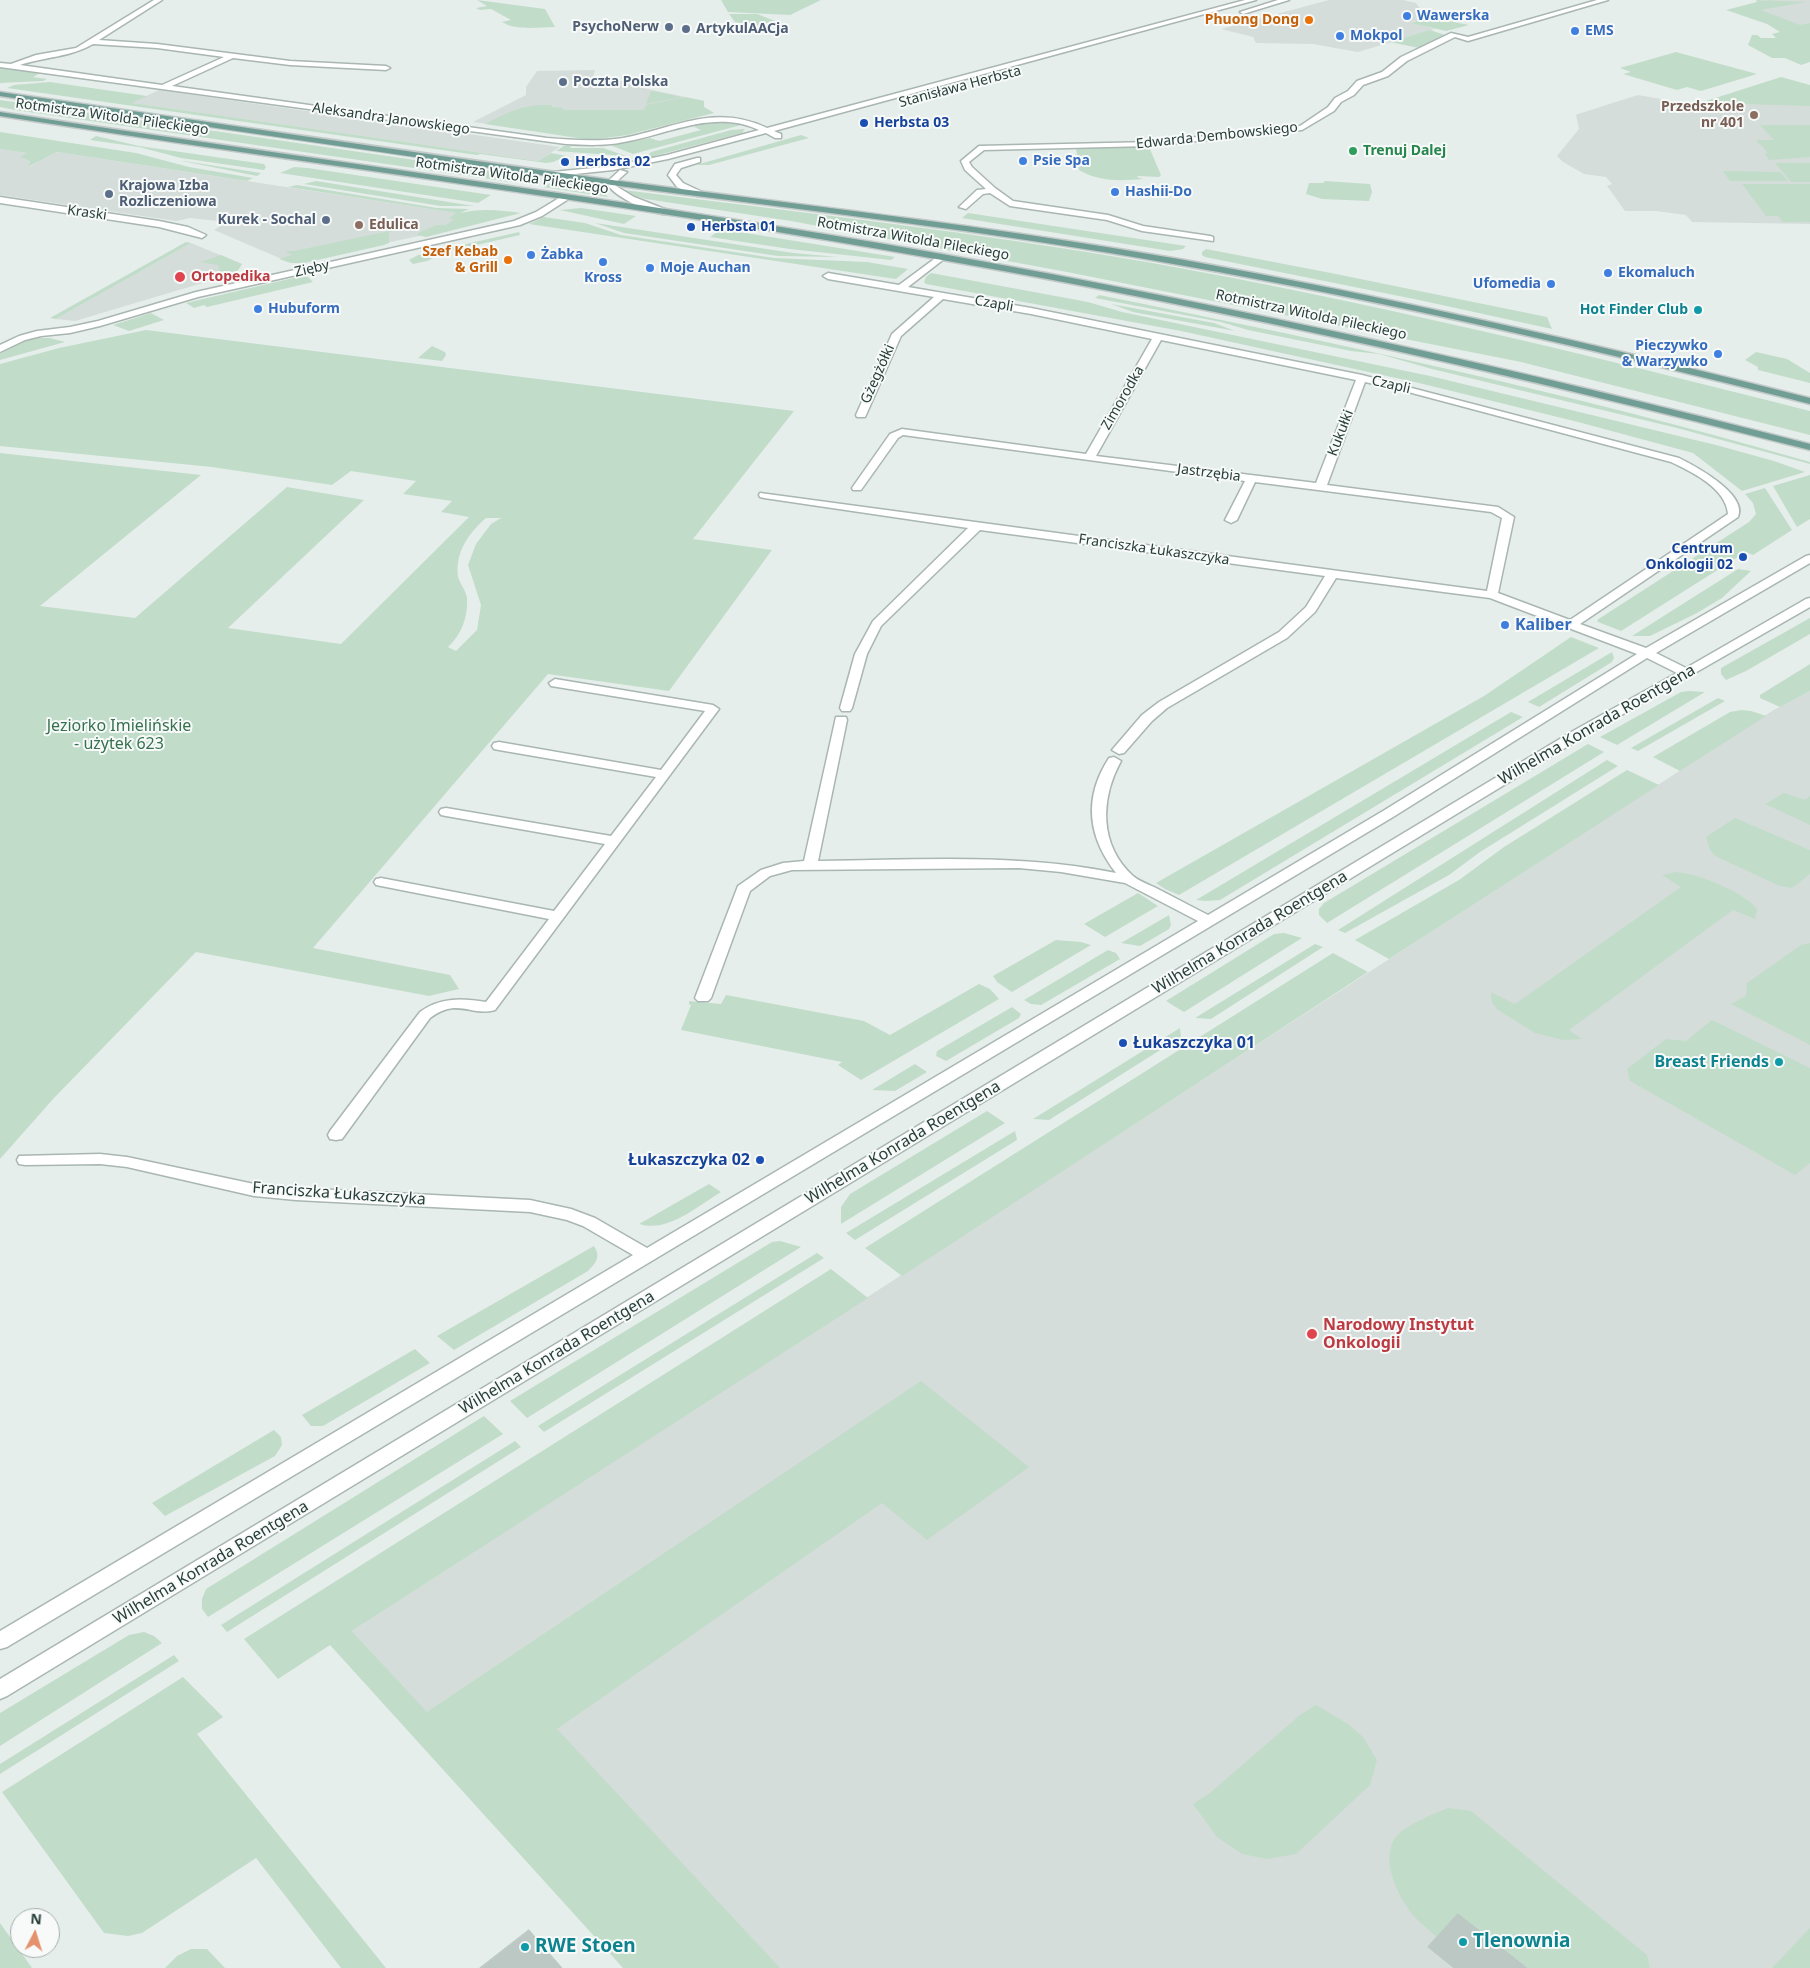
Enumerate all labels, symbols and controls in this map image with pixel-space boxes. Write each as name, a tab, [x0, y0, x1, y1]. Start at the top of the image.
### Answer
place label: Wawerska	[1417, 8, 1489, 24]
marker: Wawerska	[1401, 10, 1413, 22]
place label: Phuong Dong	[1205, 12, 1299, 28]
marker: Phuong Dong	[1303, 14, 1315, 26]
place label: PsychoNerw	[572, 19, 659, 35]
marker: PsychoNerw	[663, 21, 675, 33]
place label: ArtykulAACja	[696, 21, 789, 37]
marker: ArtykulAACja	[680, 23, 692, 35]
place label: EMS	[1585, 23, 1614, 39]
marker: EMS	[1569, 25, 1581, 37]
place label: Mokpol	[1350, 28, 1402, 44]
marker: Mokpol	[1334, 30, 1346, 42]
street label: Stanisława Herbsta	[897, 63, 1023, 111]
place label: Poczta Polska	[573, 74, 668, 90]
marker: Poczta Polska	[557, 76, 569, 88]
street label: Rotmistrza Witolda Pileckiego	[14, 95, 210, 139]
place label: Przedszkole nr 401	[1661, 99, 1744, 132]
street label: Aleksandra Janowskiego	[311, 100, 471, 138]
marker: Przedszkole nr 401	[1748, 109, 1760, 121]
place label: Herbsta 03	[874, 115, 949, 131]
marker: Herbsta 03	[858, 117, 870, 129]
street label: Edwarda Dembowskiego	[1135, 119, 1299, 153]
place label: Trenuj Dalej	[1363, 143, 1446, 159]
marker: Trenuj Dalej	[1347, 145, 1359, 157]
place label: Psie Spa	[1033, 153, 1090, 169]
street label: Rotmistrza Witolda Pileckiego	[414, 154, 610, 198]
place label: Herbsta 02	[575, 154, 650, 170]
marker: Psie Spa	[1017, 155, 1029, 167]
marker: Herbsta 02	[559, 156, 571, 168]
place label: Krajowa Izba Rozliczeniowa	[119, 178, 217, 210]
place label: Hashii-Do	[1125, 184, 1192, 200]
marker: Hashii-Do	[1109, 186, 1121, 198]
marker: Krajowa Izba Rozliczeniowa	[103, 188, 115, 200]
street label: Kraski	[66, 202, 108, 224]
place label: Kurek - Sochal	[217, 212, 316, 228]
marker: Kurek - Sochal	[320, 214, 332, 226]
street label: Rotmistrza Witolda Pileckiego	[816, 214, 1010, 264]
place label: Edulica	[369, 217, 419, 233]
marker: Edulica	[353, 219, 365, 231]
place label: Herbsta 01	[701, 219, 776, 235]
marker: Herbsta 01	[685, 221, 697, 233]
place label: Szef Kebab & Grill	[422, 244, 498, 276]
place label: Żabka	[541, 247, 583, 263]
marker: Żabka	[525, 249, 537, 261]
marker: Szef Kebab & Grill	[502, 254, 514, 266]
marker: Kross	[597, 256, 609, 268]
street label: Zięby	[293, 257, 331, 281]
place label: Moje Auchan	[660, 260, 751, 276]
marker: Moje Auchan	[644, 262, 656, 274]
place label: Ekomaluch	[1618, 265, 1695, 281]
marker: Ekomaluch	[1602, 267, 1614, 279]
place label: Ortopedika	[191, 269, 270, 285]
marker: Ortopedika	[173, 270, 187, 284]
place label: Kross	[584, 270, 622, 286]
place label: Ufomedia	[1473, 276, 1541, 292]
marker: Ufomedia	[1545, 278, 1557, 290]
street label: Rotmistrza Witolda Pileckiego	[1214, 287, 1408, 343]
street label: Czapli	[973, 292, 1015, 316]
place label: Hubuform	[268, 301, 340, 317]
place label: Hot Finder Club	[1580, 302, 1688, 318]
marker: Hubuform	[252, 303, 264, 315]
marker: Hot Finder Club	[1692, 304, 1704, 316]
place label: Pieczywko & Warzywko	[1622, 338, 1708, 371]
street label: Gżegżółki	[858, 342, 898, 406]
marker: Pieczywko & Warzywko	[1712, 348, 1724, 360]
street label: Zimorodka	[1098, 363, 1148, 433]
street label: Czapli	[1370, 372, 1412, 398]
street label: Kukułki	[1325, 408, 1357, 458]
street label: Jastrzębia	[1176, 461, 1242, 485]
street label: Franciszka Łukaszczyka	[1077, 531, 1231, 569]
place label: Centrum Onkologii 02	[1646, 541, 1733, 574]
marker: Centrum Onkologii 02	[1737, 551, 1749, 563]
place label: Kaliber	[1515, 615, 1572, 635]
marker: Kaliber	[1499, 619, 1511, 631]
street label: Wilhelma Konrada Roentgena	[1495, 661, 1699, 789]
park label: Jeziorko Imielińskie - użytek 623	[47, 716, 191, 754]
street label: Wilhelma Konrada Roentgena	[1149, 867, 1351, 999]
place label: Łukaszczyka 01	[1133, 1033, 1255, 1053]
marker: Łukaszczyka 01	[1117, 1037, 1129, 1049]
place label: Breast Friends	[1654, 1052, 1769, 1072]
marker: Breast Friends	[1773, 1056, 1785, 1068]
street label: Wilhelma Konrada Roentgena	[802, 1077, 1004, 1209]
place label: Łukaszczyka 02	[628, 1150, 750, 1170]
marker: Łukaszczyka 02	[754, 1154, 766, 1166]
street label: Franciszka Łukaszczyka	[252, 1178, 426, 1210]
street label: Wilhelma Konrada Roentgena	[456, 1287, 658, 1419]
place label: Narodowy Instytut Onkologii	[1323, 1315, 1474, 1353]
marker: Narodowy Instytut Onkologii	[1305, 1327, 1319, 1341]
street label: Wilhelma Konrada Roentgena	[110, 1497, 312, 1629]
north arrow	[10, 1908, 60, 1958]
text: N	[30, 1909, 43, 1929]
place label: Tlenownia	[1473, 1931, 1570, 1953]
place label: RWE Stoen	[535, 1936, 636, 1958]
marker: Tlenownia	[1457, 1936, 1469, 1948]
marker: RWE Stoen	[519, 1941, 531, 1953]

